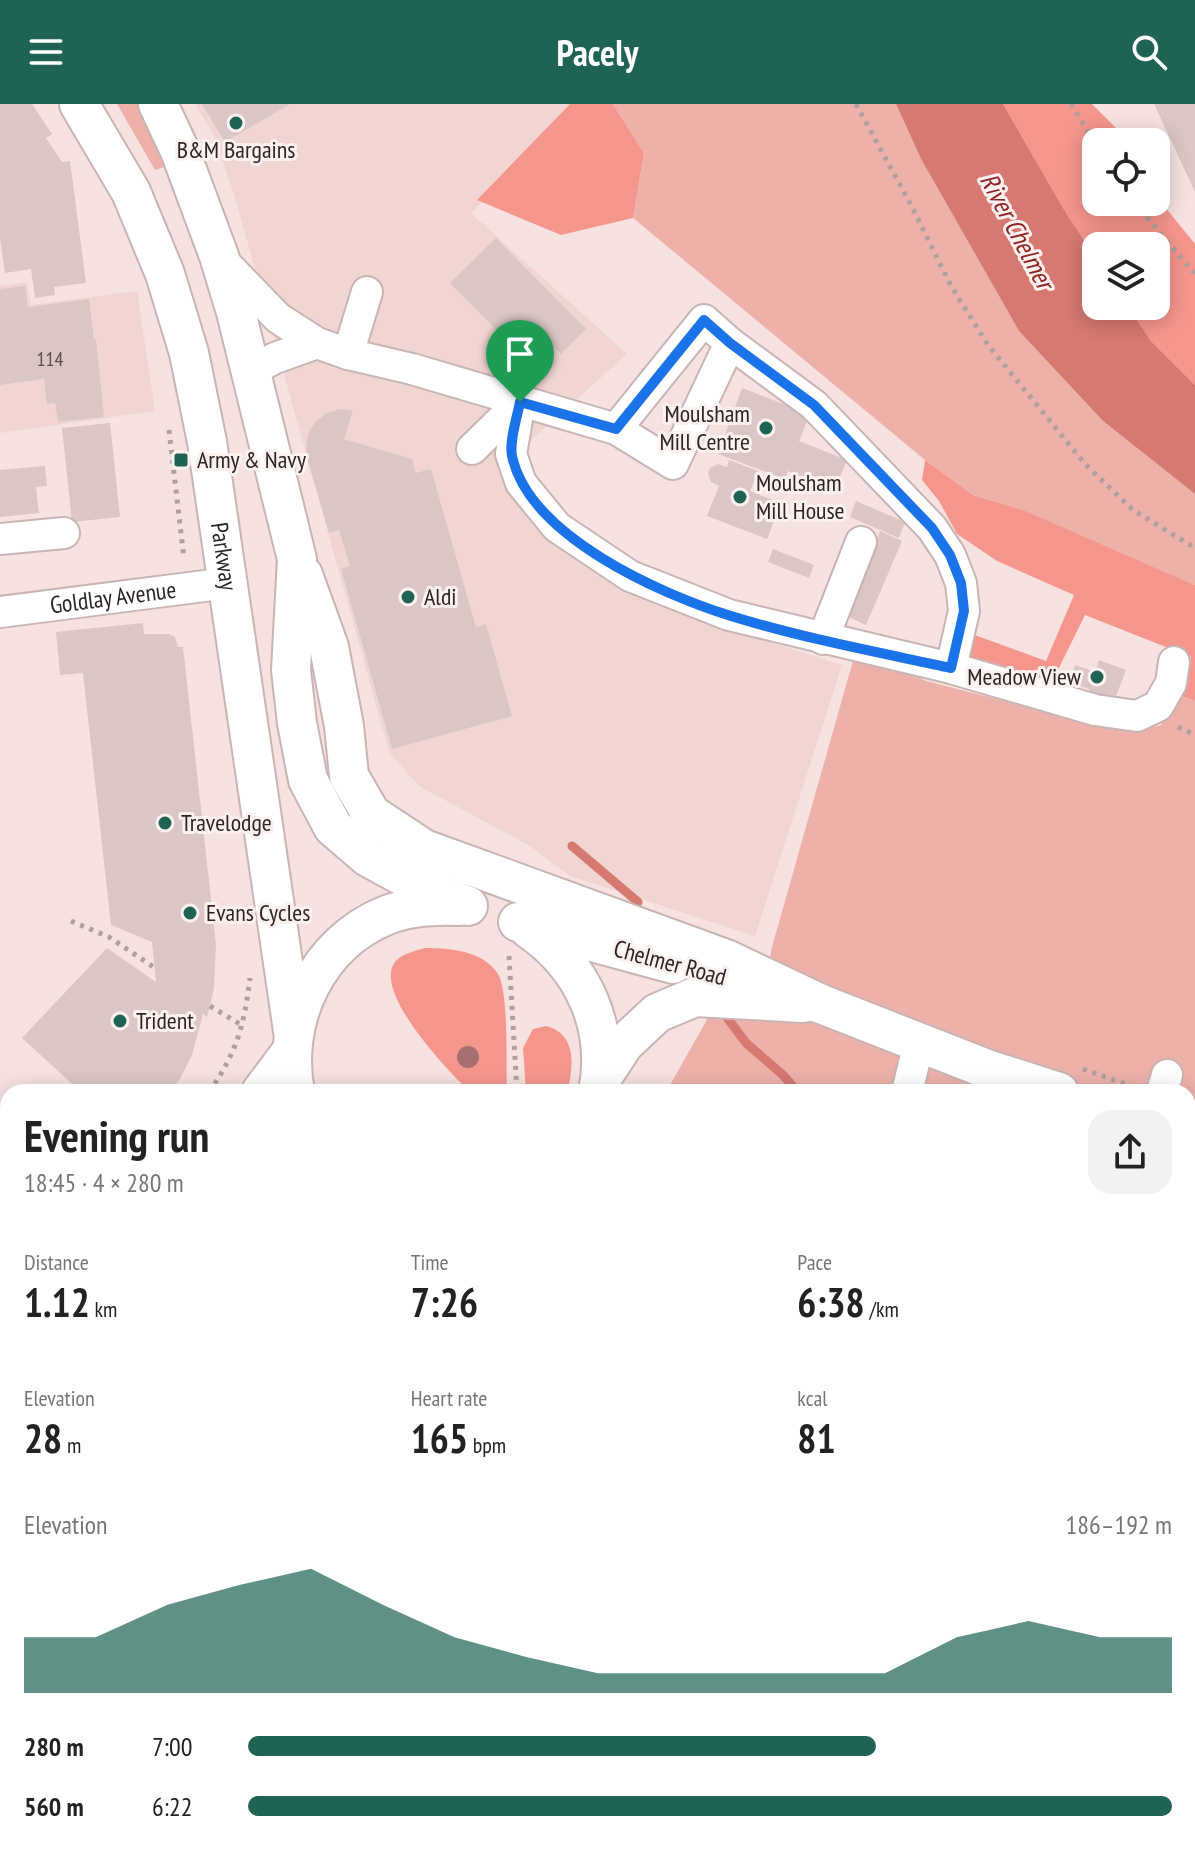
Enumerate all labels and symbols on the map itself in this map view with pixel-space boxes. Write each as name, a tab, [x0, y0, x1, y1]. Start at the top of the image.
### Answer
marker: B&M Bargains	[227, 114, 245, 132]
place label: B&M Bargains	[177, 134, 295, 165]
water label: River Chelmer	[973, 167, 1064, 298]
pin	[486, 320, 554, 402]
house number: 114	[37, 346, 64, 372]
place label: Moulsham Mill Centre	[659, 398, 750, 457]
marker: Moulsham Mill Centre	[757, 419, 775, 437]
place label: Army & Navy	[197, 444, 306, 475]
marker: Army & Navy	[172, 451, 190, 469]
place label: Moulsham Mill House	[756, 467, 844, 526]
marker: Moulsham Mill House	[731, 488, 749, 506]
street label: Parkway	[204, 520, 244, 592]
street label: Goldlay Avenue	[48, 574, 178, 621]
place label: Aldi	[424, 581, 457, 612]
marker: Aldi	[399, 588, 417, 606]
place label: Meadow View	[967, 661, 1082, 692]
marker: Meadow View	[1088, 668, 1106, 686]
place label: Travelodge	[181, 807, 272, 838]
marker: Travelodge	[156, 814, 174, 832]
place label: Evans Cycles	[206, 897, 310, 928]
marker: Evans Cycles	[181, 904, 199, 922]
street label: Chelmer Road	[610, 933, 730, 992]
place label: Trident	[136, 1005, 194, 1036]
marker: Trident	[111, 1012, 129, 1030]

